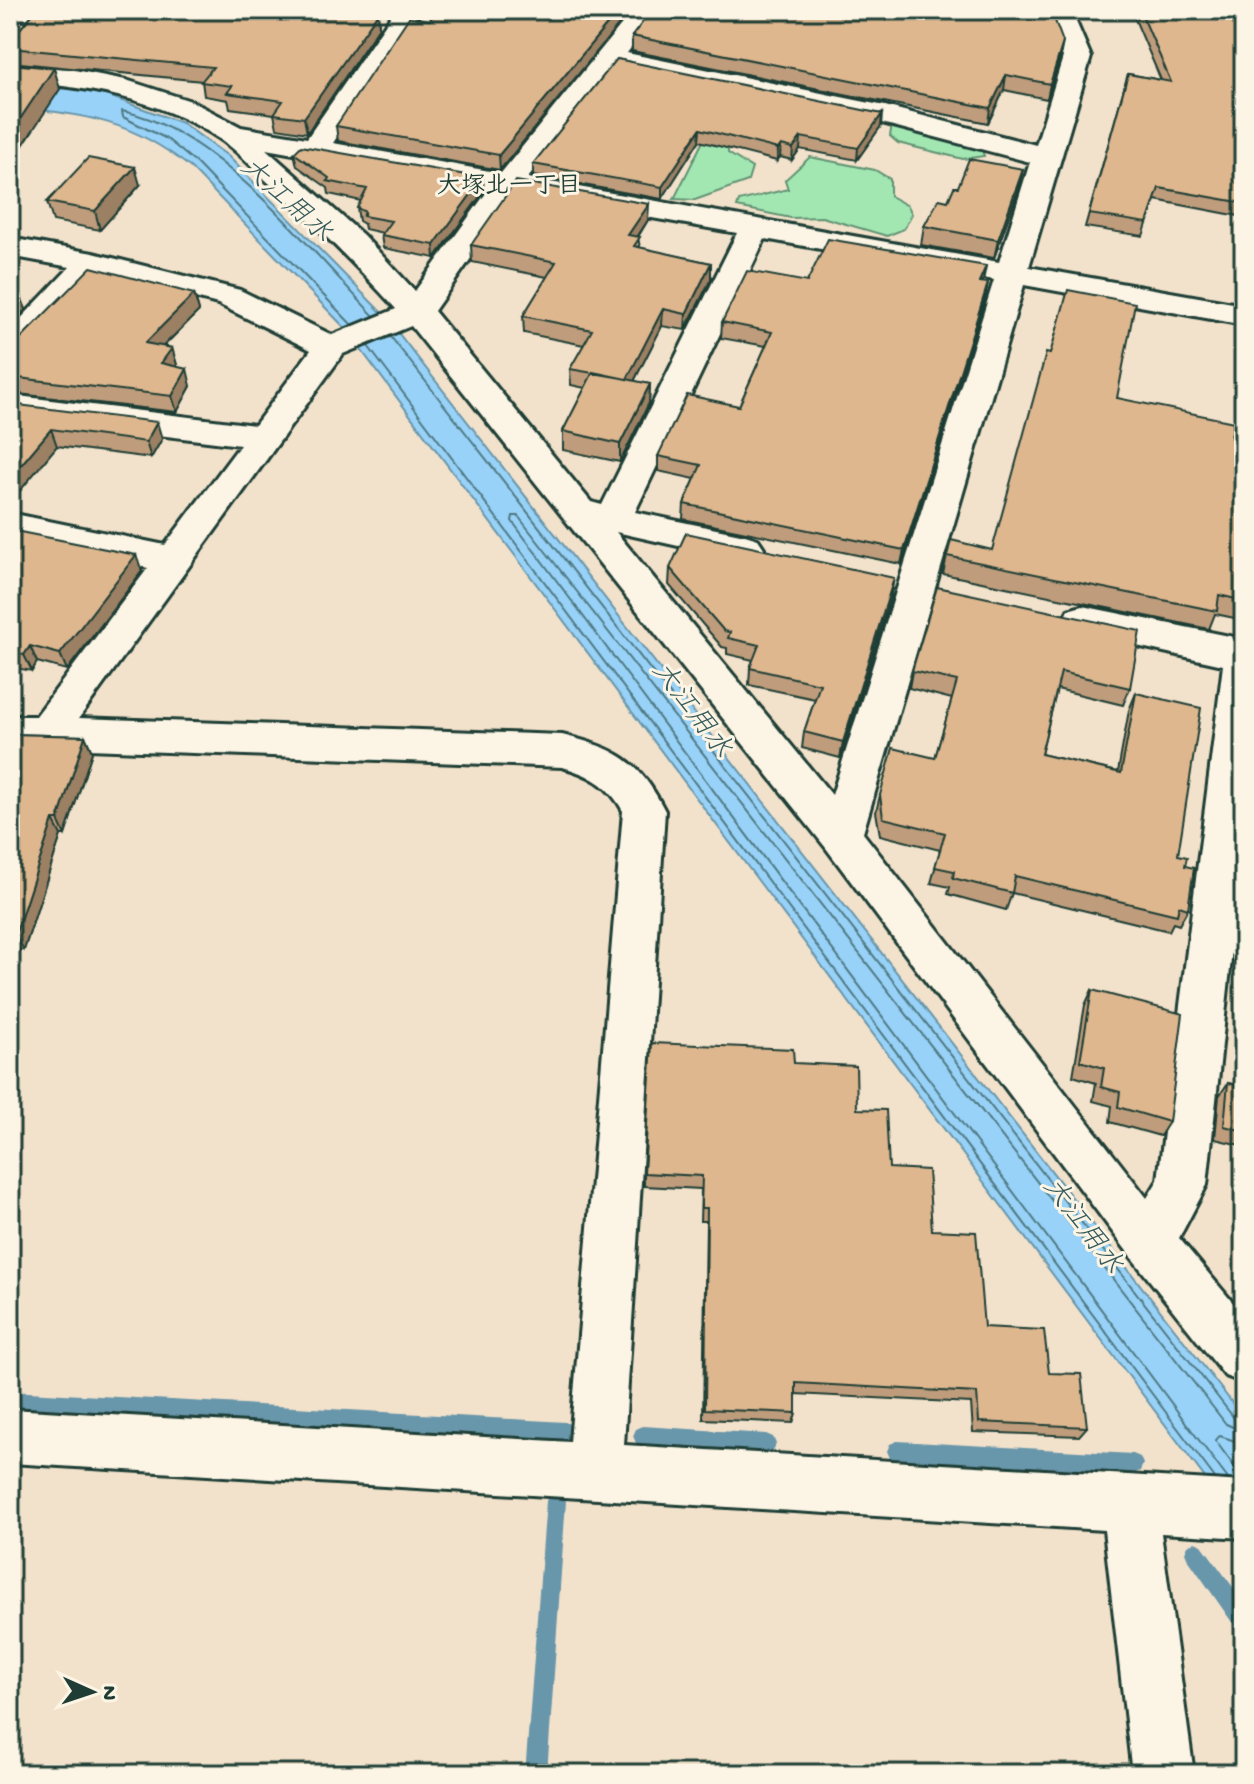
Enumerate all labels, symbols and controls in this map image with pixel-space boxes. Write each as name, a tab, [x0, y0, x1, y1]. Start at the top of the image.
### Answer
water label: 大江用水	[232, 151, 338, 251]
district label: 大塚北一丁目	[437, 173, 581, 202]
water label: 大江用水	[644, 655, 738, 765]
water label: 大江用水	[1035, 1171, 1129, 1281]
north arrow	[52, 1652, 132, 1732]
text: N	[95, 1685, 121, 1701]

